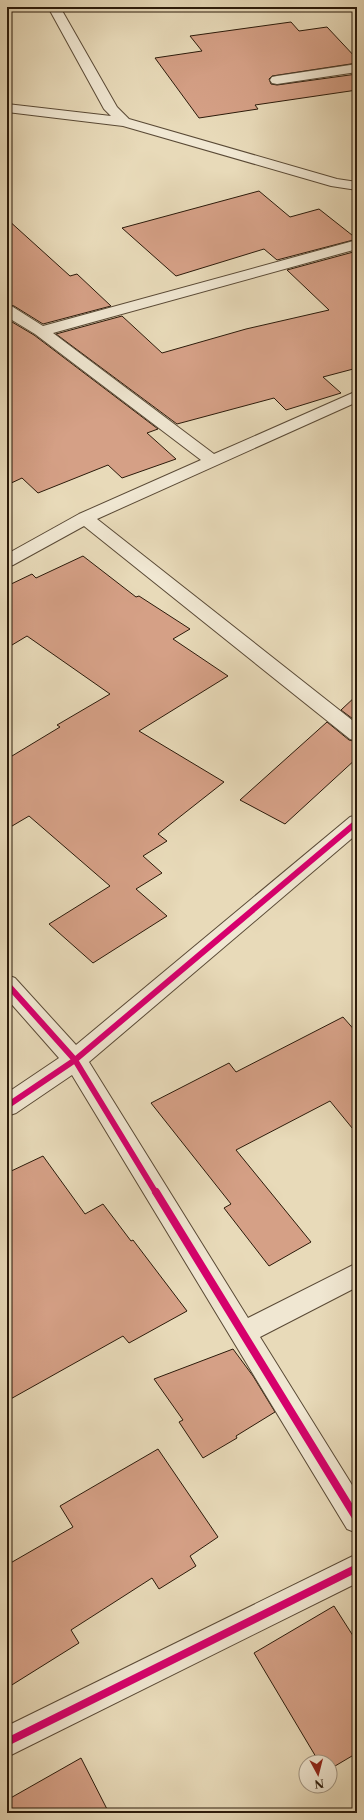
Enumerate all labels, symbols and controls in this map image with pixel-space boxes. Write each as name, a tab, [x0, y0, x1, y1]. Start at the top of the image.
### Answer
north arrow	[298, 1754, 338, 1794]
text: N	[313, 1776, 325, 1792]

